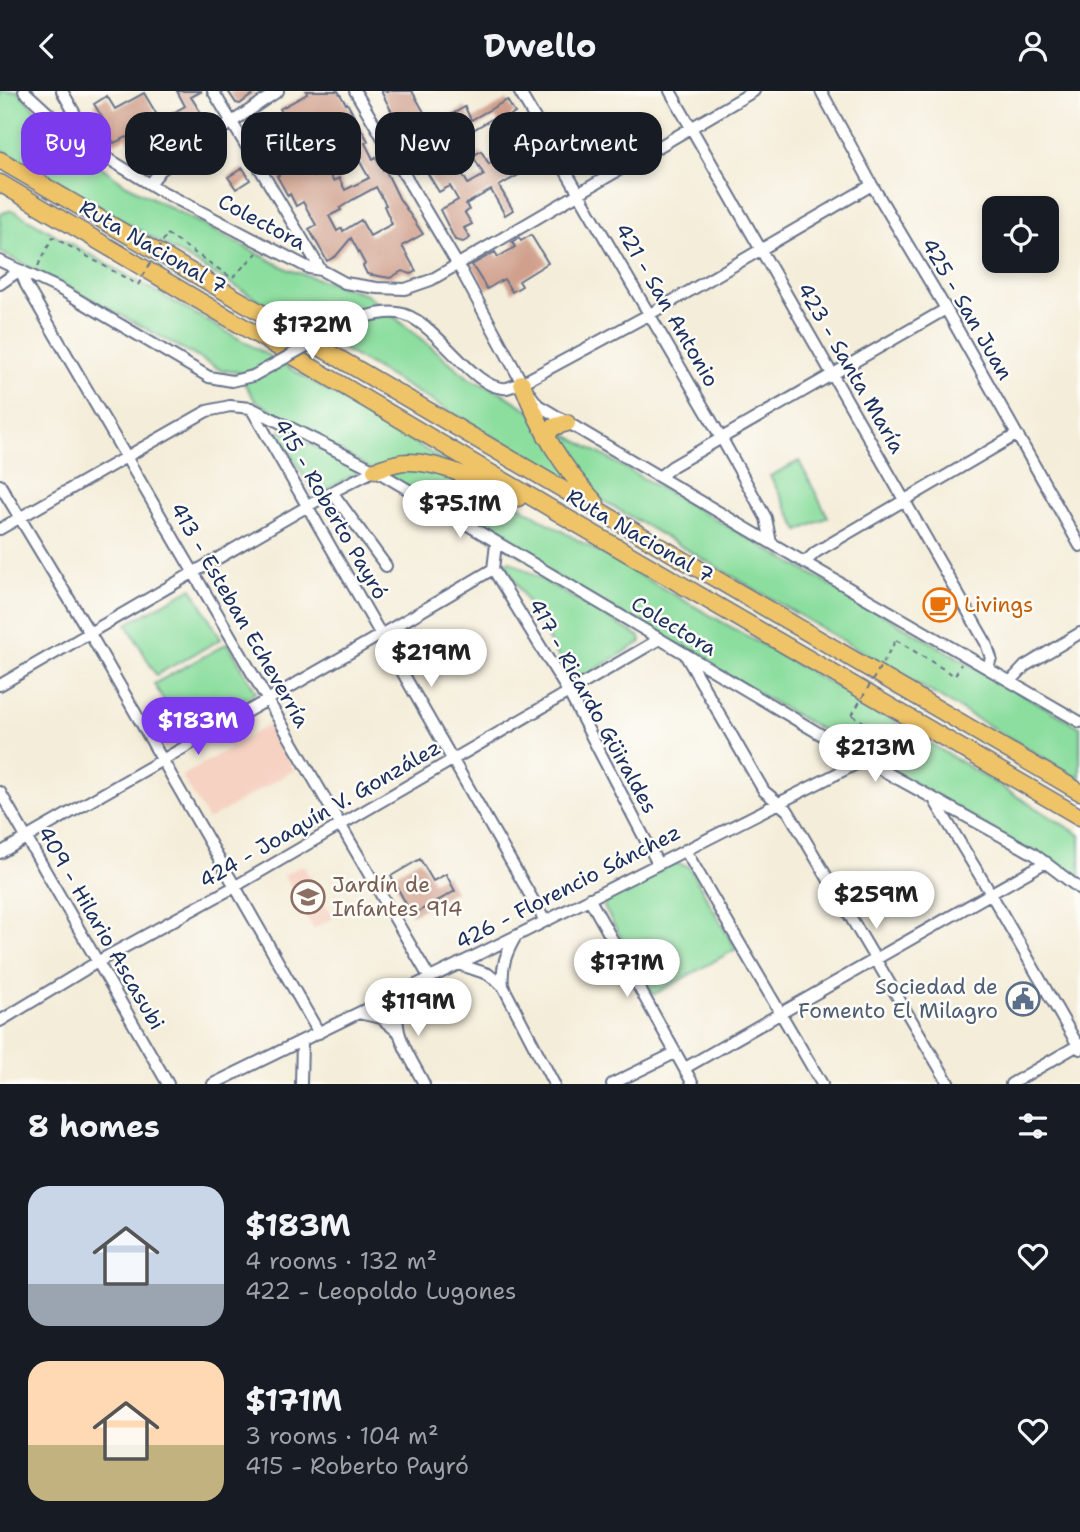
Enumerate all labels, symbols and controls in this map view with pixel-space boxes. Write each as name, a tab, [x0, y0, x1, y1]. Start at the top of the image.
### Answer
text: Dwello	[484, 24, 596, 67]
icon: back	[28, 27, 66, 65]
icon: person	[1014, 27, 1052, 65]
chip: Buy	[21, 112, 111, 175]
chip: Rent	[125, 112, 227, 175]
chip: Filters	[241, 112, 361, 175]
chip: New	[375, 112, 475, 175]
chip: Apartment	[489, 112, 662, 175]
street label: Colectora	[213, 187, 311, 257]
street label: Ruta Nacional 7	[74, 193, 232, 301]
map controls	[982, 196, 1059, 273]
button: locate	[982, 196, 1059, 273]
street label: 421 - San Antonio	[609, 218, 725, 392]
street label: 425 - San Juan	[915, 233, 1019, 385]
street label: 423 - Santa María	[791, 278, 911, 458]
pin: $172M	[263, 301, 361, 361]
text: $172M	[272, 309, 352, 339]
street label: 415 - Roberto Payró	[268, 413, 394, 605]
pin: $75.1M	[403, 481, 517, 540]
street label: Ruta Nacional 7	[561, 482, 719, 590]
text: $75.1M	[419, 488, 501, 518]
street label: 413 - Esteban Echeverría	[164, 497, 316, 733]
cafe icon: Livings	[921, 586, 959, 624]
street label: Colectora	[626, 589, 722, 663]
place label: Livings	[964, 591, 1033, 619]
street label: 417 - Ricardo Güiraldes	[522, 594, 664, 818]
pin: $219M	[382, 629, 480, 689]
text: $219M	[391, 637, 471, 667]
pin: $183M	[149, 697, 247, 757]
text: $183M	[158, 705, 238, 735]
pin: $213M	[826, 725, 924, 784]
text: $213M	[835, 732, 915, 762]
street label: 424 - Joaquín V. González	[194, 733, 446, 895]
street label: 426 - Florencio Sánchez	[451, 818, 685, 956]
street label: 409 - Hilario Ascasubi	[31, 821, 171, 1035]
place label: Jardín de Infantes 914	[332, 871, 462, 923]
pin: $259M	[827, 871, 925, 931]
school or university icon: Jardín de Infantes 914	[289, 878, 327, 916]
text: $259M	[834, 879, 918, 909]
pin: $171M	[578, 939, 676, 999]
text: $171M	[590, 947, 664, 977]
place label: Sociedad de Fomento El Milagro	[798, 973, 998, 1025]
pin: $119M	[369, 979, 467, 1038]
public building icon: Sociedad de Fomento El Milagro	[1004, 980, 1042, 1018]
text: $119M	[381, 986, 455, 1016]
text: 8 homes	[28, 1106, 160, 1147]
icon: filters	[1014, 1107, 1052, 1145]
text: $183M	[245, 1205, 351, 1246]
icon: home	[84, 1214, 168, 1298]
icon: heart	[1014, 1237, 1052, 1275]
text: 4 rooms · 132 m²	[245, 1246, 437, 1276]
text: 422 - Leopoldo Lugones	[245, 1276, 517, 1306]
text: $171M	[245, 1380, 342, 1421]
icon: home	[84, 1389, 168, 1473]
icon: heart	[1014, 1412, 1052, 1450]
text: 3 rooms · 104 m²	[245, 1421, 438, 1451]
text: 415 - Roberto Payró	[245, 1451, 469, 1481]

